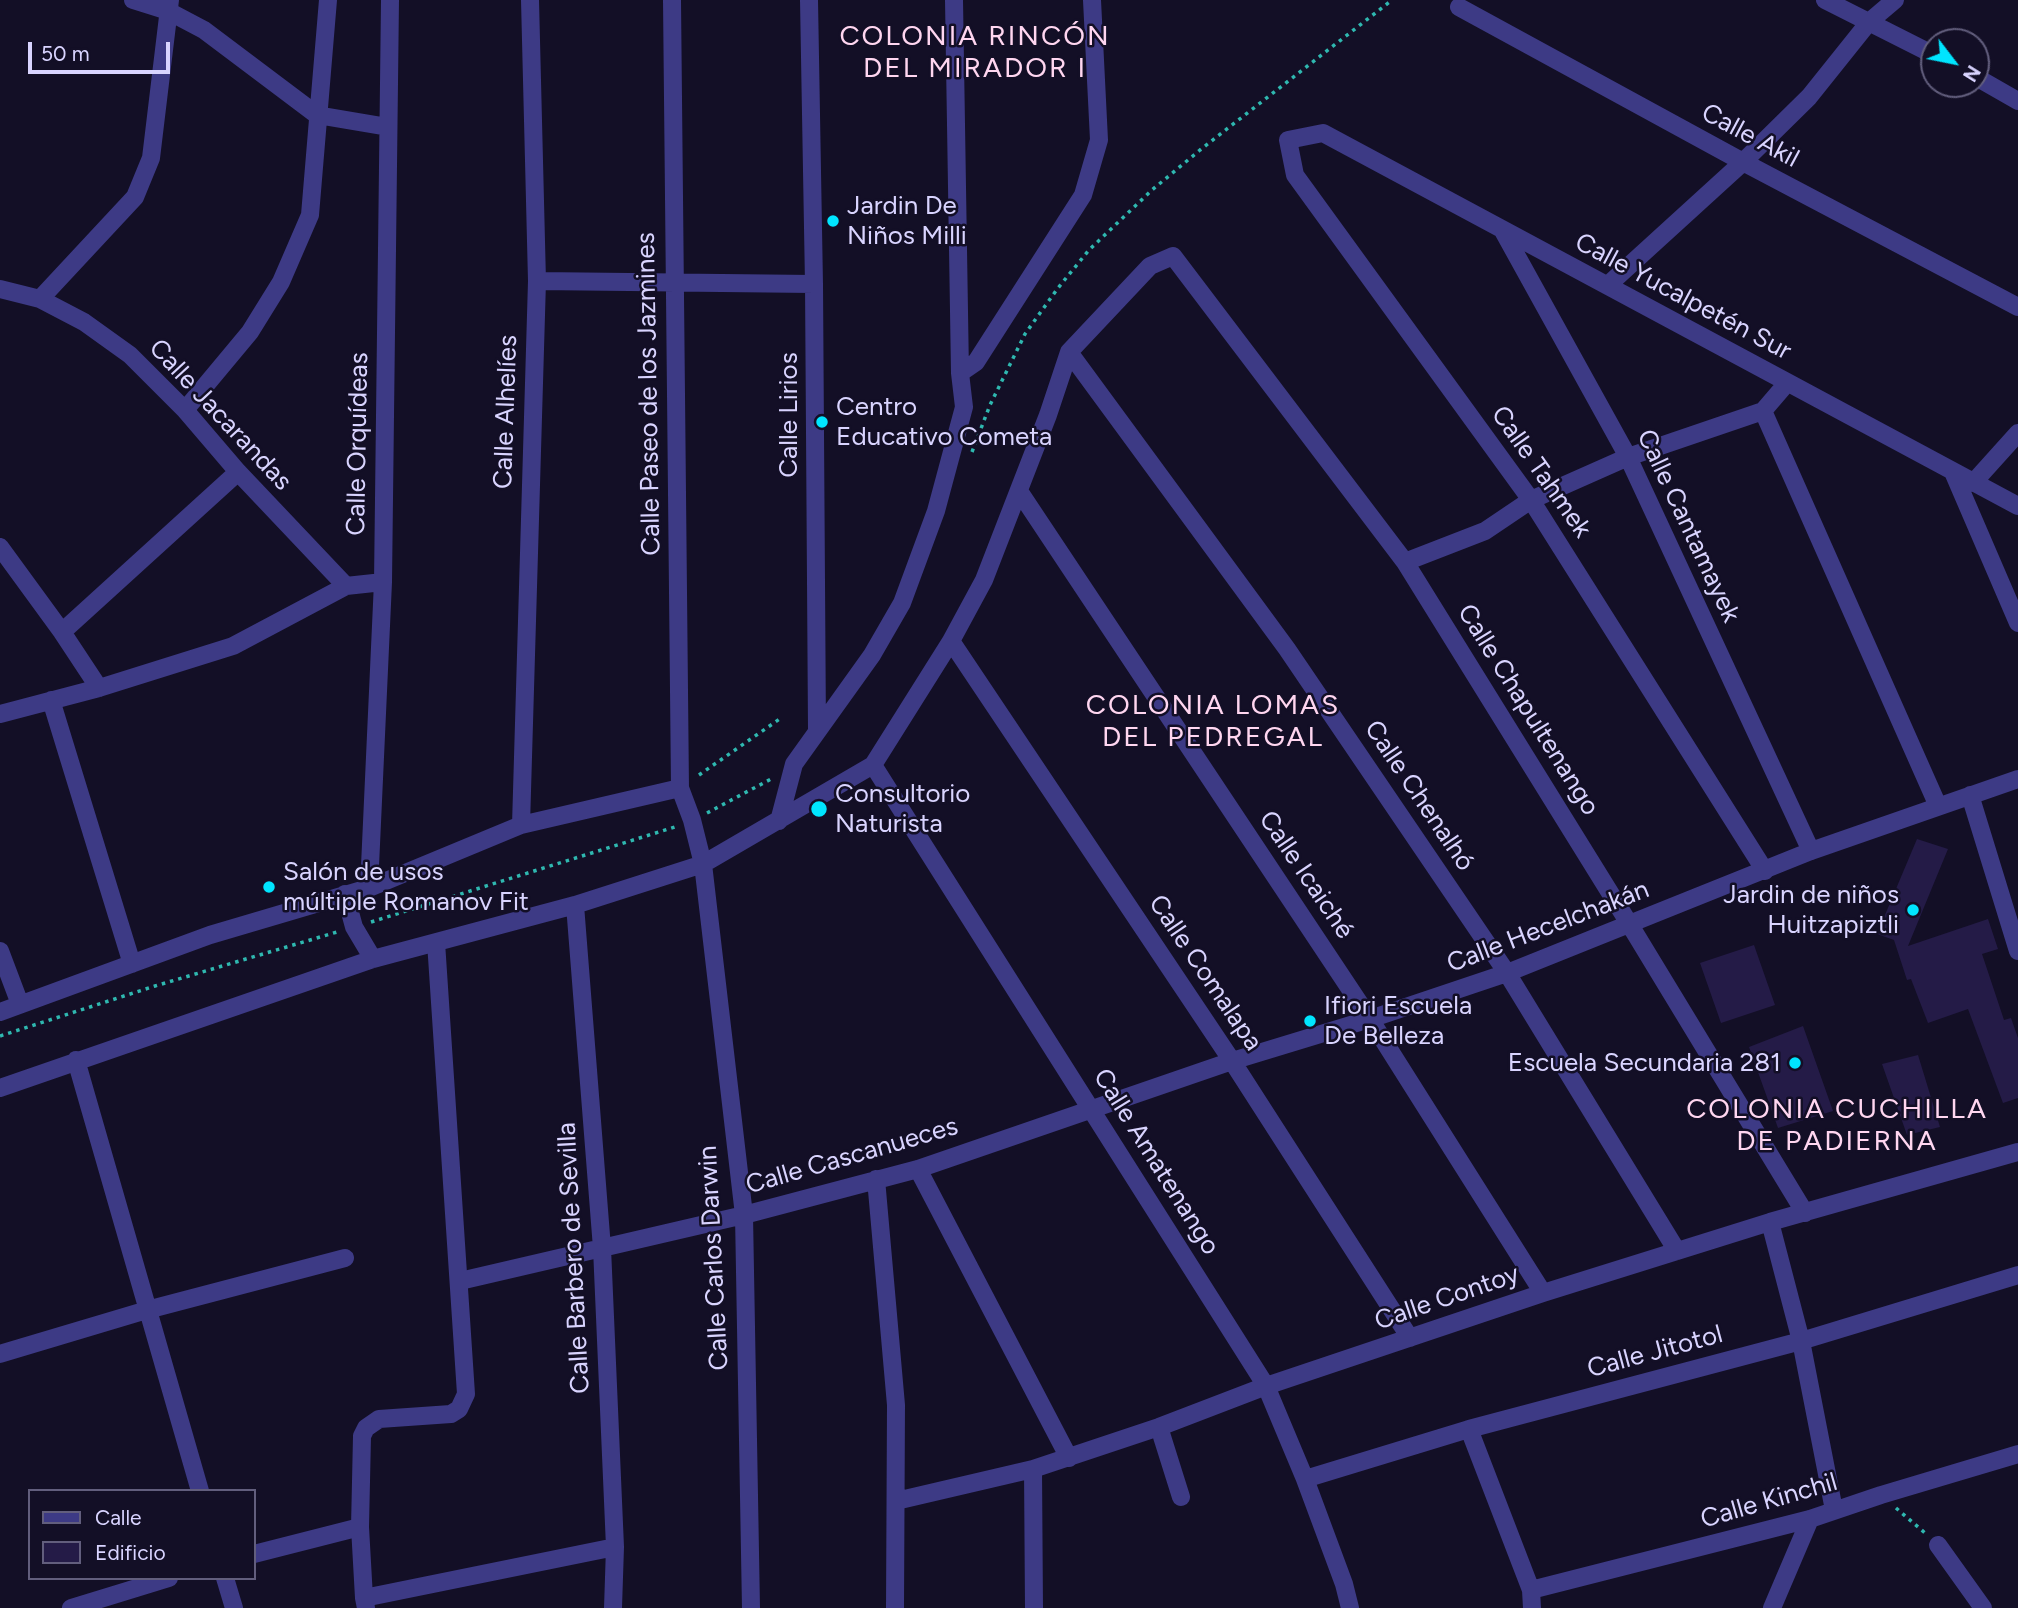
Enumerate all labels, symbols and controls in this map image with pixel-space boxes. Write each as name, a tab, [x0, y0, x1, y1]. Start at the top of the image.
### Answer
district label: COLONIA RINCÓN DEL MIRADOR I	[841, 20, 1109, 86]
scale bar	[32, 28, 173, 72]
north arrow	[1920, 28, 1990, 98]
text: 50 m	[41, 41, 90, 66]
text: N	[1958, 61, 1985, 86]
street label: Calle Akil	[1696, 97, 1804, 175]
place label: Jardin De Niños Milli	[847, 190, 967, 252]
marker: Jardin De Niños Milli	[825, 213, 841, 229]
street label: Calle Yucalpetén Sur	[1570, 227, 1796, 367]
street label: Calle Paseo de los Jazmines	[631, 232, 667, 556]
street label: Calle Jacarandas	[142, 333, 298, 497]
street label: Calle Alhelíes	[488, 334, 524, 490]
street label: Calle Orquídeas	[341, 352, 375, 536]
street label: Calle Lirios	[773, 352, 805, 478]
place label: Centro Educativo Cometa	[836, 391, 1052, 452]
street label: Calle Tahmek	[1484, 400, 1598, 544]
marker: Centro Educativo Cometa	[814, 414, 830, 430]
street label: Calle Cantamayek	[1630, 425, 1746, 627]
street label: Calle Chapultenango	[1450, 599, 1606, 821]
district label: COLONIA LOMAS DEL PEDREGAL	[1087, 689, 1339, 755]
street label: Calle Chenalhó	[1357, 715, 1481, 877]
place label: Consultorio Naturista	[835, 778, 970, 840]
marker: Consultorio Naturista	[809, 799, 829, 819]
street label: Calle Icaiché	[1252, 805, 1360, 945]
place label: Salón de usos múltiple Romanov Fit	[283, 856, 529, 917]
street label: Calle Hecelchakán	[1443, 874, 1653, 980]
marker: Salón de usos múltiple Romanov Fit	[261, 879, 277, 895]
place label: Jardin de niños Huitzapiztli	[1723, 879, 1899, 940]
street label: Calle Comalapa	[1141, 889, 1269, 1057]
marker: Jardin de niños Huitzapiztli	[1905, 902, 1921, 918]
place label: Ifiori Escuela De Belleza	[1324, 990, 1472, 1052]
marker: Ifiori Escuela De Belleza	[1302, 1013, 1318, 1029]
place label: Escuela Secundaria 281	[1508, 1047, 1781, 1079]
marker: Escuela Secundaria 281	[1787, 1055, 1803, 1071]
street label: Calle Amatenango	[1086, 1063, 1226, 1261]
district label: COLONIA CUCHILLA DE PADIERNA	[1688, 1093, 1986, 1159]
street label: Calle Cascanueces	[742, 1111, 962, 1201]
street label: Calle Barbero de Sevilla	[551, 1122, 597, 1394]
street label: Calle Carlos Darwin	[693, 1145, 735, 1371]
street label: Calle Contoy	[1371, 1259, 1523, 1337]
street label: Calle Jitotol	[1584, 1319, 1726, 1385]
street label: Calle Kinchil	[1697, 1467, 1841, 1535]
legend	[28, 1489, 256, 1580]
text: Calle	[95, 1505, 142, 1530]
text: Edificio	[95, 1540, 166, 1565]

